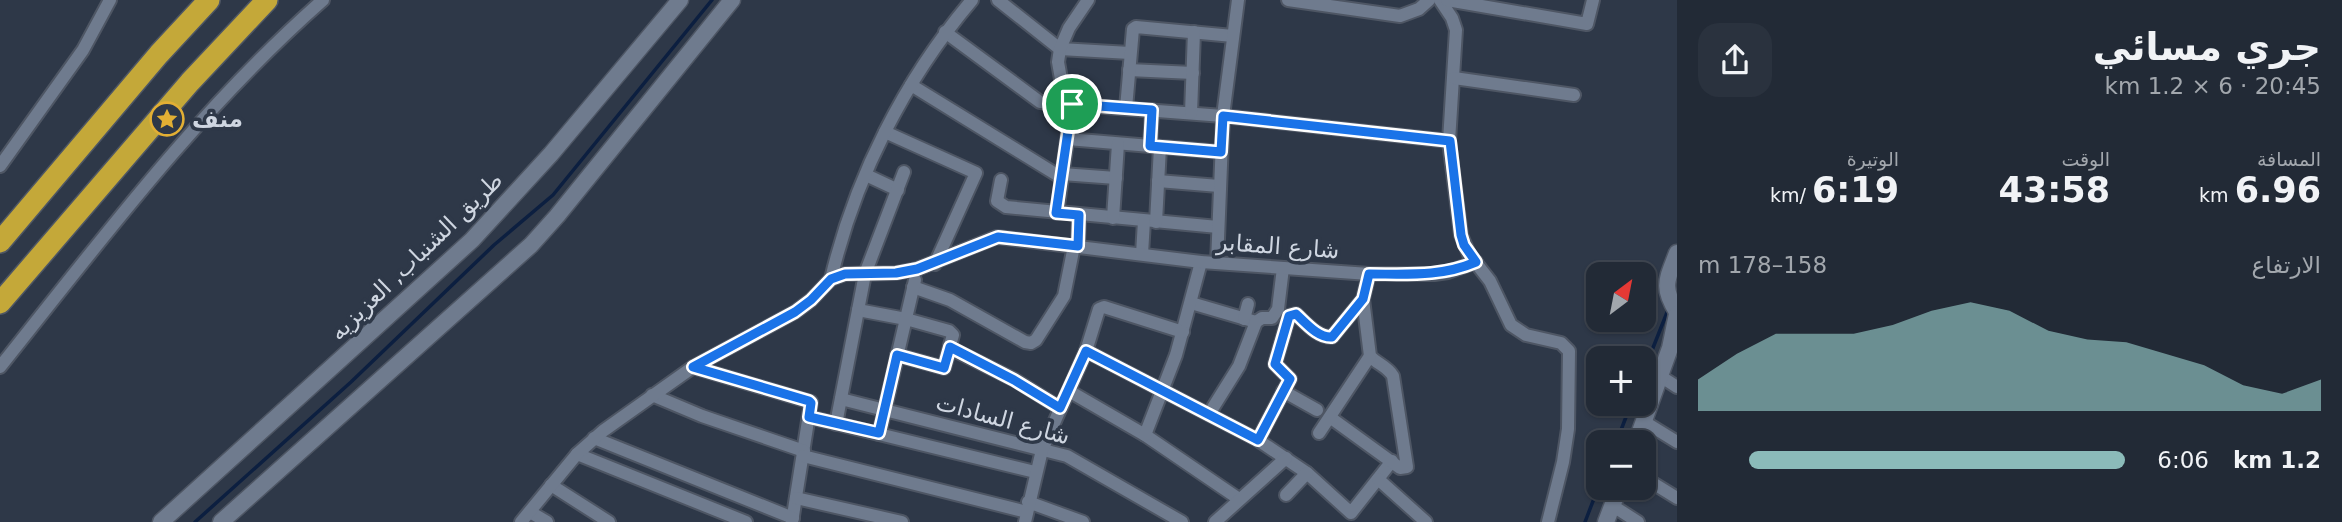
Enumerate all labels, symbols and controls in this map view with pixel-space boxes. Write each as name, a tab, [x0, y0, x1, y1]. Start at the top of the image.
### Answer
button: share	[1698, 23, 1772, 97]
text: جري مسائي	[2093, 25, 2321, 69]
text: 20:45 · 6 × 1.2 km	[2105, 73, 2321, 99]
pin	[1042, 74, 1102, 134]
icon: arrive	[1053, 85, 1091, 123]
place icon: منف	[148, 100, 186, 138]
place label: منف	[192, 106, 243, 132]
text: الوتيرة	[1847, 148, 1899, 170]
text: الوقت	[2061, 148, 2110, 170]
text: المسافة	[2257, 148, 2321, 170]
street label: طريق الشنباب, العزيزيه	[324, 167, 508, 346]
text: 6:19	[1812, 170, 1899, 210]
text: 43:58	[1999, 170, 2110, 210]
text: 6.96	[2235, 170, 2321, 210]
text: /km	[1770, 184, 1812, 206]
text: km	[2199, 184, 2235, 206]
street label: شارع المقابر	[1215, 229, 1340, 264]
text: 158–178 m	[1698, 252, 1827, 278]
text: الارتفاع	[2252, 252, 2321, 278]
north arrow	[1586, 262, 1656, 332]
map controls	[1586, 262, 1656, 500]
button: +	[1586, 346, 1656, 416]
street label: شارع السادات	[933, 389, 1073, 450]
button: −	[1586, 430, 1656, 500]
text: 6:06	[2157, 447, 2209, 473]
text: 1.2 km	[2233, 447, 2321, 473]

